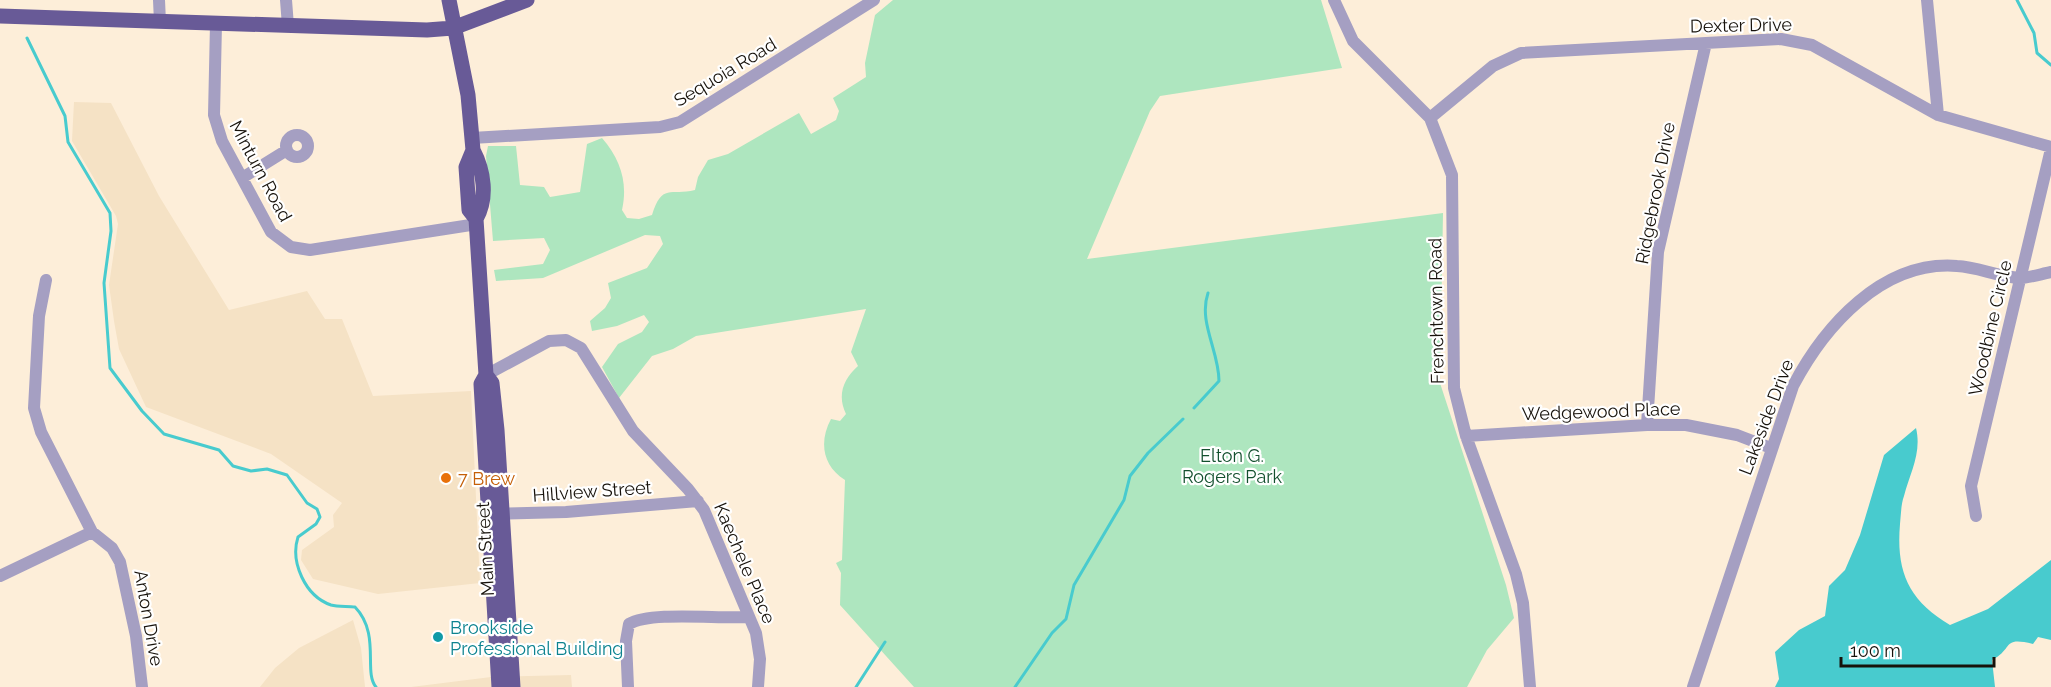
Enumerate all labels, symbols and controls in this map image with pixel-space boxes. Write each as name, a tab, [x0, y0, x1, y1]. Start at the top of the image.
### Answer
street label: Dexter Drive	[1690, 14, 1793, 36]
street label: Sequoia Road	[670, 33, 780, 111]
street label: Minturn Road	[226, 117, 296, 225]
street label: Ridgebrook Drive	[1631, 120, 1679, 266]
street label: Frenchtown Road	[1424, 238, 1448, 384]
street label: Woodbine Circle	[1964, 258, 2016, 398]
street label: Lakeside Drive	[1734, 356, 1798, 478]
street label: Wedgewood Place	[1521, 398, 1681, 424]
park label: Elton G. Rogers Park	[1182, 445, 1283, 487]
place label: 7 Brew	[458, 468, 516, 489]
marker: 7 Brew	[439, 471, 453, 485]
street label: Hillview Street	[532, 476, 652, 506]
street label: Kaechele Place	[710, 499, 780, 627]
street label: Main Street	[472, 501, 498, 597]
street label: Anton Drive	[130, 568, 168, 668]
place label: Brookside Professional Building	[450, 617, 624, 659]
marker: Brookside Professional Building	[431, 630, 445, 644]
scale bar	[1841, 630, 1994, 668]
text: 100 m	[1850, 640, 1901, 661]

